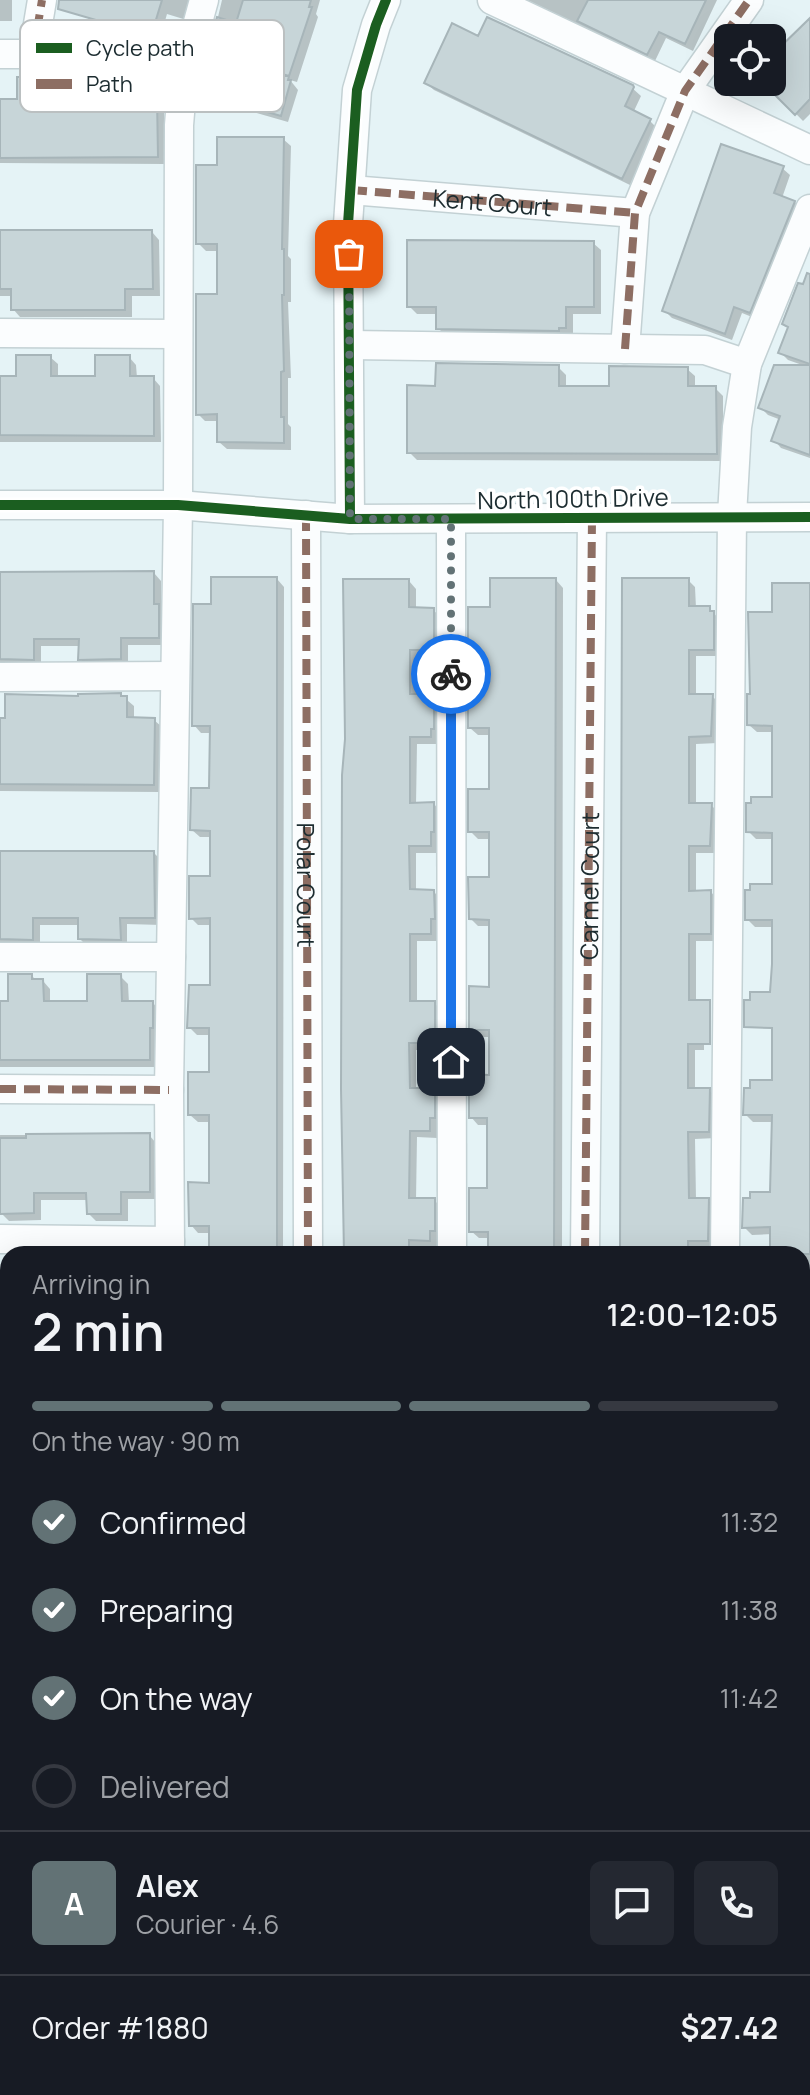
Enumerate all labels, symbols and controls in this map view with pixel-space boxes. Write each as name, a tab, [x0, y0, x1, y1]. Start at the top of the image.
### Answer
legend	[20, 20, 284, 112]
map controls	[714, 24, 786, 96]
button: locate	[714, 24, 786, 96]
text: Cycle path	[86, 33, 194, 63]
text: Path	[86, 69, 133, 99]
street label: Kent Court	[432, 180, 553, 223]
pin	[315, 220, 383, 288]
icon: bag	[327, 232, 371, 276]
street label: North 100th Drive	[477, 480, 669, 516]
courier	[411, 634, 491, 714]
icon: bike	[429, 652, 473, 696]
street label: Carmel Court	[571, 812, 606, 960]
street label: Polar Court	[290, 822, 324, 948]
pin	[417, 1028, 485, 1096]
icon: home	[429, 1040, 473, 1084]
text: Arriving in	[32, 1266, 150, 1302]
text: 12:00–12:05	[607, 1294, 778, 1335]
text: 2 min	[32, 1296, 165, 1367]
text: On the way · 90 m	[32, 1423, 240, 1459]
icon: check	[32, 1500, 76, 1544]
text: Confirmed	[100, 1502, 247, 1543]
text: 11:32	[721, 1504, 778, 1540]
icon: check	[32, 1588, 76, 1632]
text: Preparing	[100, 1590, 234, 1631]
text: 11:38	[720, 1592, 778, 1628]
icon: check	[32, 1676, 76, 1720]
text: On the way	[100, 1678, 253, 1719]
text: 11:42	[720, 1680, 778, 1716]
text: Delivered	[100, 1766, 230, 1807]
button: chat	[590, 1861, 674, 1945]
button: phone	[694, 1861, 778, 1945]
text: Alex	[136, 1865, 199, 1906]
text: A	[64, 1883, 84, 1924]
text: Courier · 4.6	[136, 1906, 279, 1942]
text: Order #1880	[32, 2007, 209, 2048]
text: $27.42	[681, 2007, 778, 2048]

